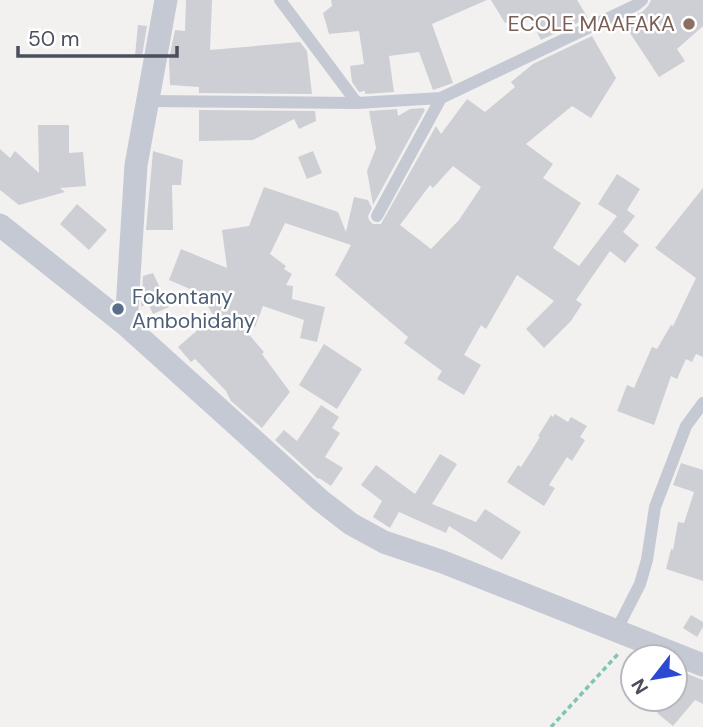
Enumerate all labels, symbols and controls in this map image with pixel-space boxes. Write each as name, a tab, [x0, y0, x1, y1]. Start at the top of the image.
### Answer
place label: ECOLE MAAFAKA	[508, 10, 675, 38]
scale bar	[18, 14, 177, 58]
marker: ECOLE MAAFAKA	[681, 16, 697, 32]
text: 50 m	[28, 25, 79, 53]
place label: Fokontany Ambohidahy	[132, 283, 256, 335]
marker: Fokontany Ambohidahy	[110, 301, 126, 317]
north arrow	[619, 643, 689, 713]
text: N	[626, 674, 654, 699]

